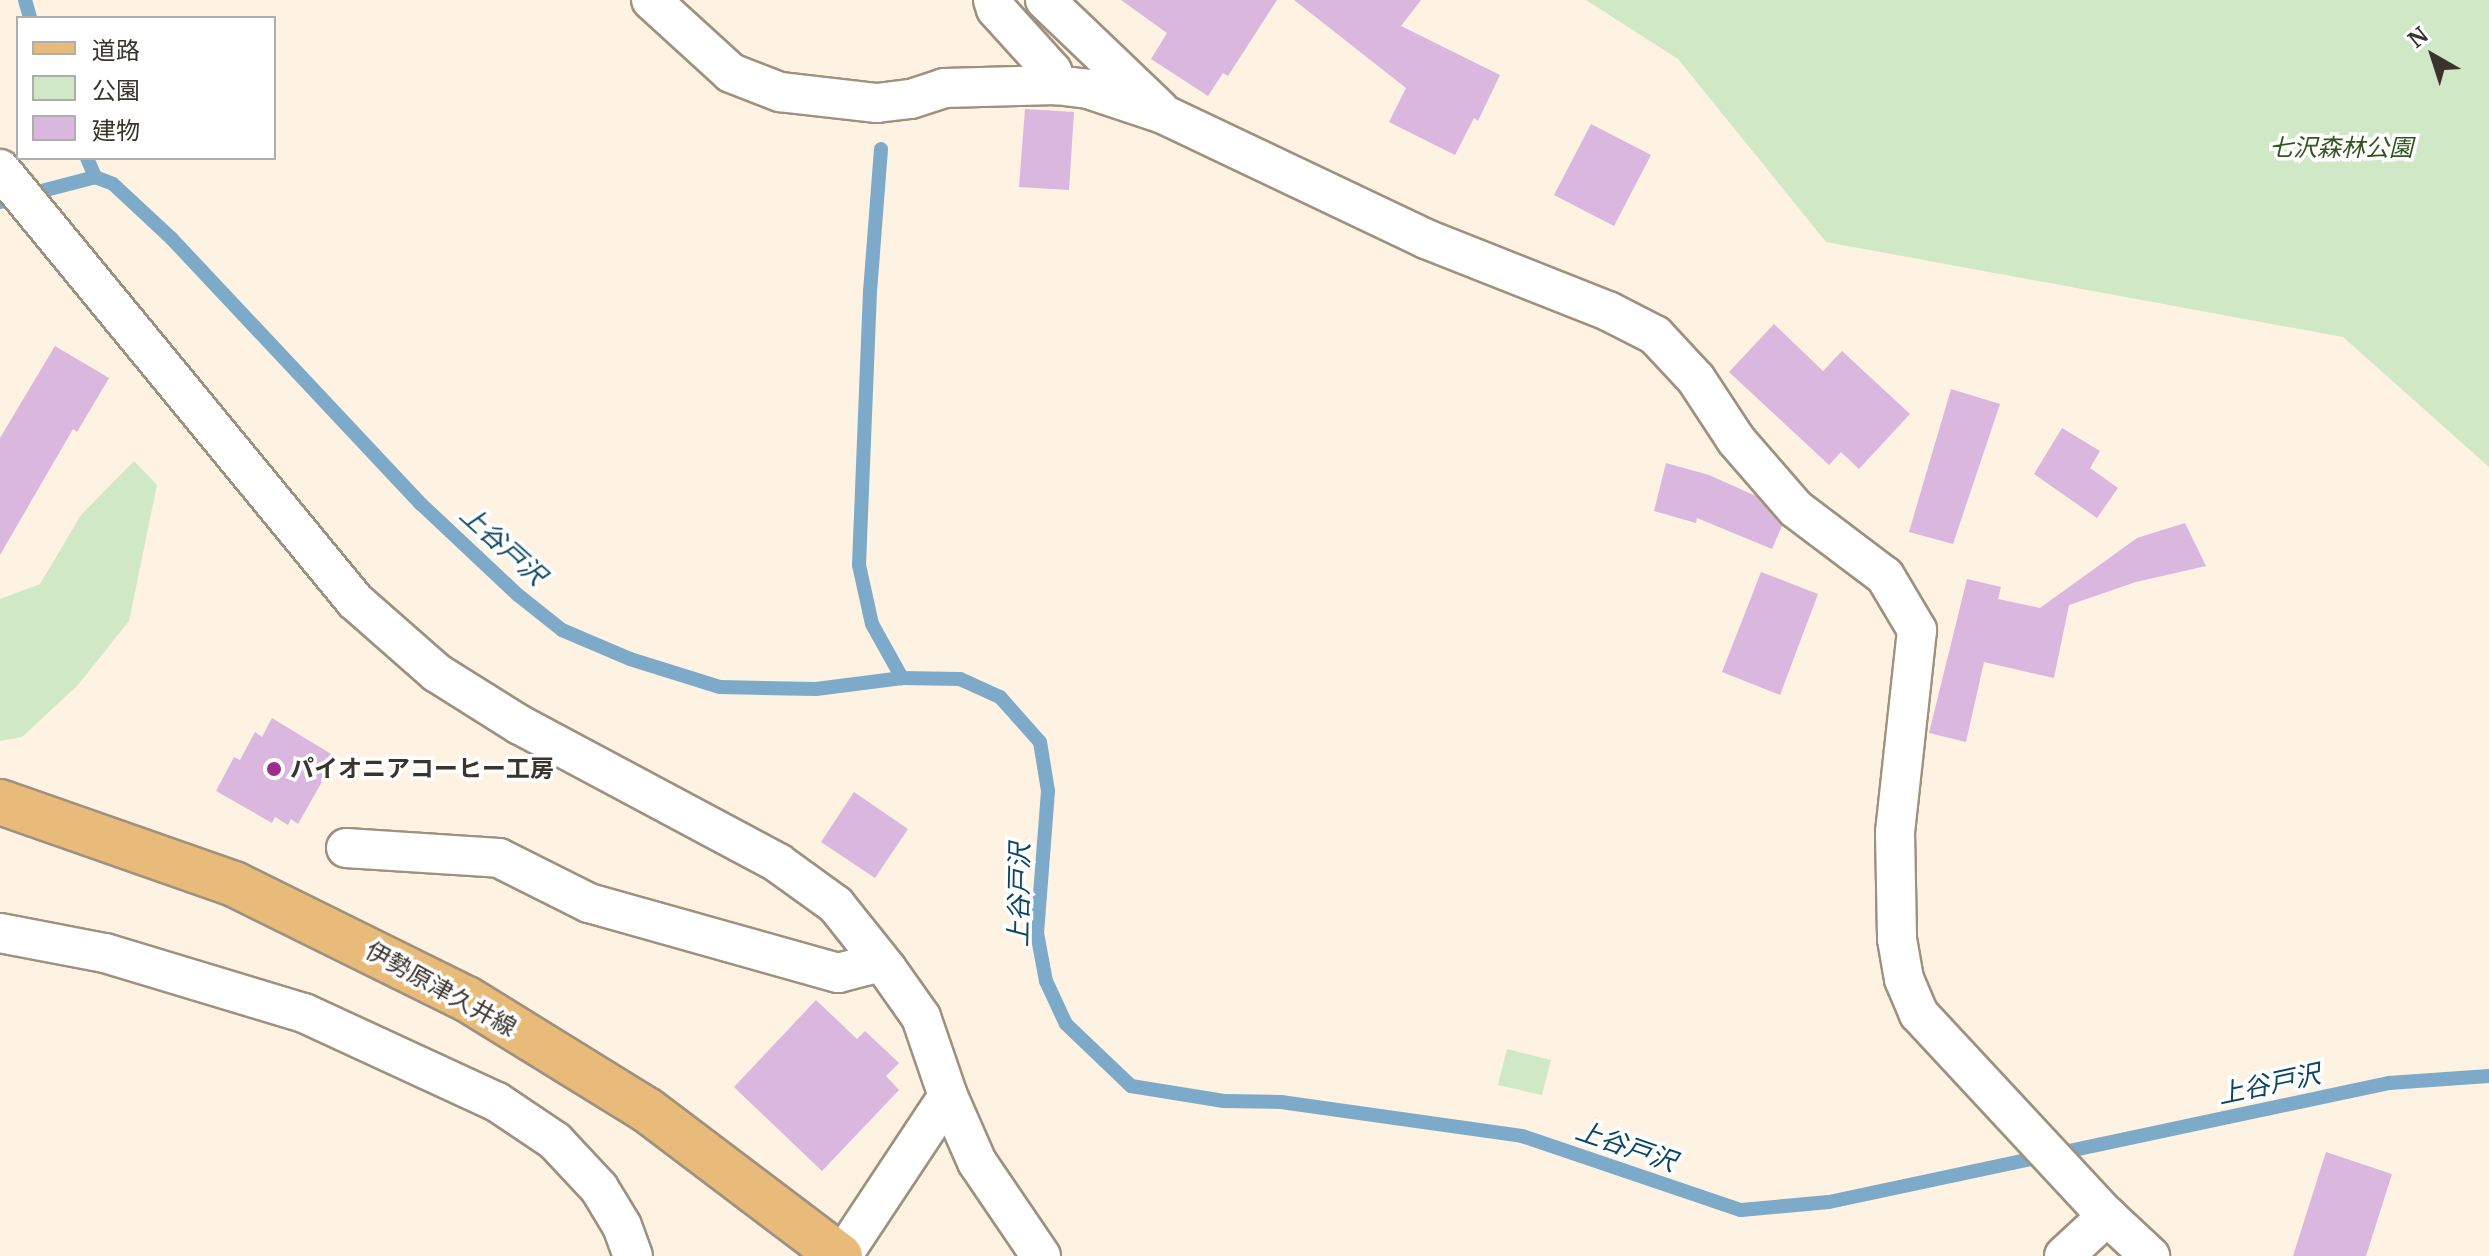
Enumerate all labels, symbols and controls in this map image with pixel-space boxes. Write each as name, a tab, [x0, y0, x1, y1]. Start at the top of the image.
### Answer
legend	[16, 16, 276, 160]
north arrow	[2393, 16, 2473, 96]
text: N	[2402, 21, 2433, 54]
text: 道路	[92, 35, 140, 66]
text: 公園	[92, 75, 140, 106]
text: 建物	[92, 115, 140, 146]
park label: 七沢森林公園	[2269, 134, 2413, 162]
water label: 上谷戸沢	[454, 499, 552, 591]
place label: パイオニアコーヒー工房	[290, 755, 554, 783]
marker: パイオニアコーヒー工房	[265, 760, 283, 778]
water label: 上谷戸沢	[1002, 843, 1036, 947]
street label: 伊勢原津久井線	[361, 936, 521, 1042]
water label: 上谷戸沢	[2215, 1058, 2323, 1110]
water label: 上谷戸沢	[1572, 1114, 1680, 1178]

